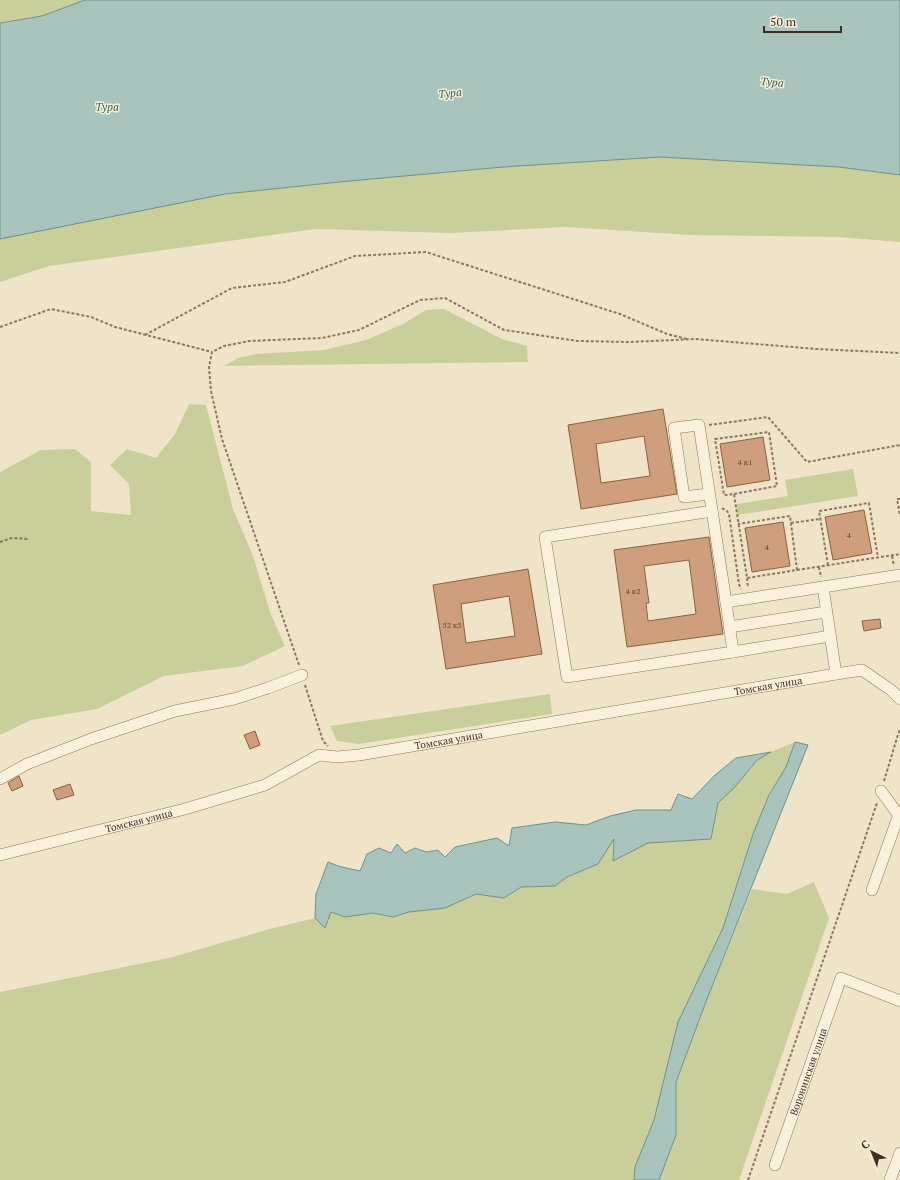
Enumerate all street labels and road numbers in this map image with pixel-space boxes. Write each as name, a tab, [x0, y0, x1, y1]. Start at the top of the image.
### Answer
street label: Томская улица	[733, 673, 803, 698]
street label: Томская улица	[414, 728, 484, 752]
street label: Томская улица	[104, 806, 174, 835]
street label: Воронинская улица	[787, 1026, 829, 1117]

